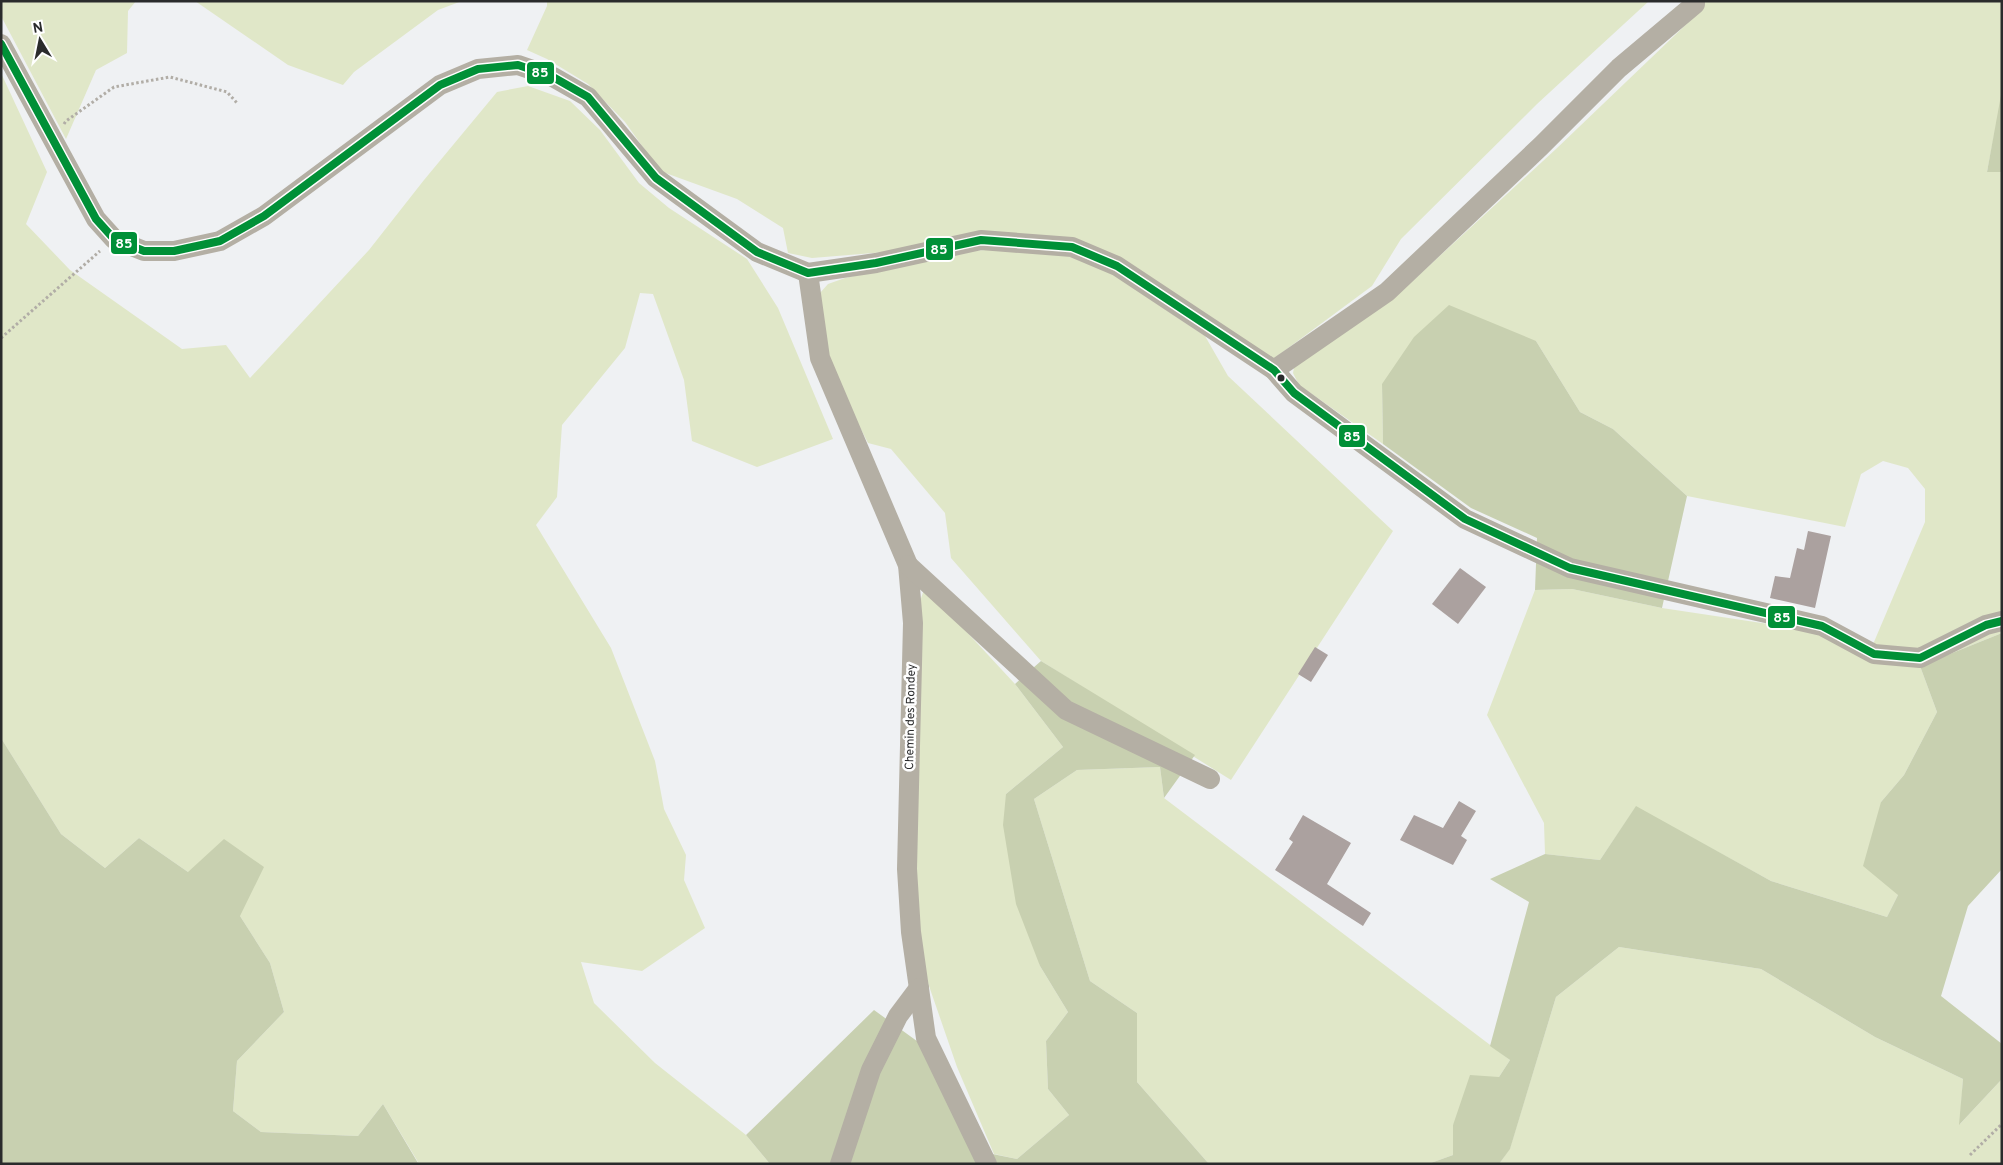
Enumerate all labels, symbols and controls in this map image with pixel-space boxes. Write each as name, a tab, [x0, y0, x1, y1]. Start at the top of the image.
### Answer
north arrow	[15, 15, 65, 65]
text: N	[32, 19, 44, 38]
line badge: 85	[526, 61, 555, 85]
text: 85	[531, 65, 549, 82]
line badge: 85	[110, 231, 138, 255]
text: 85	[115, 236, 133, 253]
line badge: 85	[925, 237, 954, 261]
text: 85	[930, 242, 948, 259]
unlabelled marker	[1276, 373, 1286, 383]
line badge: 85	[1338, 424, 1366, 448]
text: 85	[1343, 429, 1361, 446]
line badge: 85	[1767, 605, 1796, 629]
text: 85	[1773, 610, 1791, 627]
street label: Chemin des Rondey	[902, 664, 920, 770]

